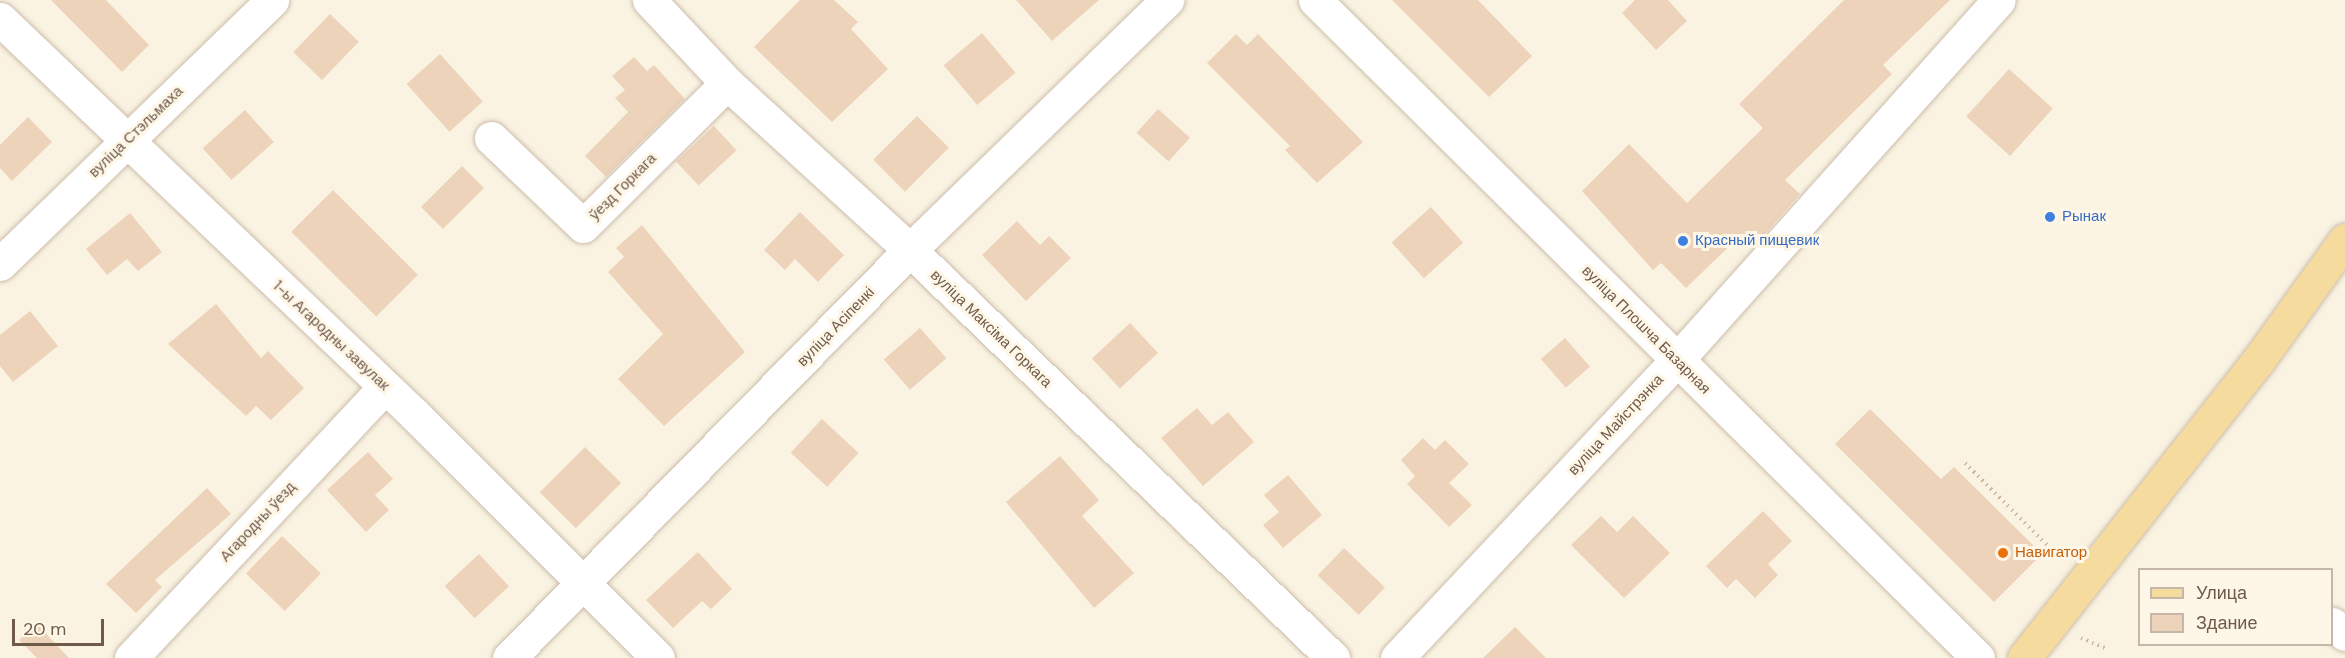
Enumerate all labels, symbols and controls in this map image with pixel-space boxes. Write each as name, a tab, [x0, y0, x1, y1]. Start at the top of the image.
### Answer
street label: вуліца Стэльмаха	[85, 83, 187, 181]
street label: ўезд Горкага	[586, 150, 660, 224]
place label: Рынак	[2062, 208, 2106, 226]
marker: Рынак	[2043, 210, 2057, 224]
place label: Красный пищевик	[1695, 232, 1819, 250]
marker: Красный пищевик	[1676, 234, 1690, 248]
street label: вуліца Плошча Базарная	[1578, 262, 1714, 398]
street label: вуліца Максіма Горкага	[927, 266, 1055, 392]
street label: 1-ы Агародны завулак	[269, 277, 393, 395]
street label: вуліца Асіпенкі	[794, 284, 878, 370]
street label: вуліца Майстрэнка	[1565, 371, 1667, 479]
street label: Агародны ўезд	[216, 478, 300, 566]
place label: Навигатор	[2015, 544, 2087, 562]
marker: Навигатор	[1996, 546, 2010, 560]
legend	[2138, 568, 2333, 646]
text: Улица	[2196, 581, 2247, 605]
scale bar	[15, 607, 106, 645]
text: Здание	[2196, 611, 2257, 635]
text: 20 m	[23, 617, 66, 641]

